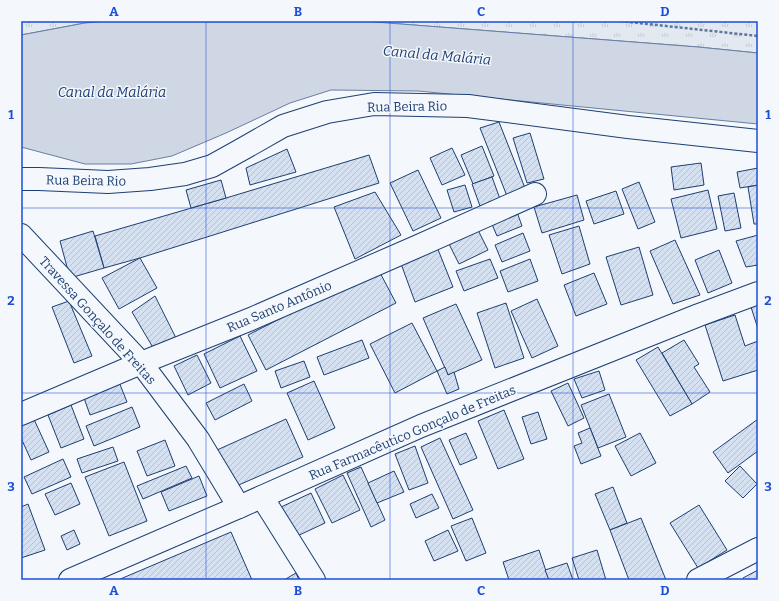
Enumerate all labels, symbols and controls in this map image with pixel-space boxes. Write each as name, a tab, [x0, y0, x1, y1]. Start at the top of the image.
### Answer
text: A	[109, 4, 119, 19]
text: B	[294, 4, 302, 19]
text: C	[477, 4, 485, 19]
text: D	[660, 4, 670, 19]
water label: Canal da Malária	[382, 42, 492, 69]
water label: Canal da Malária	[58, 84, 166, 101]
street label: Rua Beira Rio	[367, 98, 447, 115]
text: 1	[8, 107, 14, 122]
text: 1	[765, 107, 771, 122]
street label: Rua Beira Rio	[46, 172, 126, 189]
street label: Travessa Gonçalo de Freitas	[36, 253, 159, 387]
street label: Rua Santo Antônio	[225, 278, 334, 335]
text: 2	[7, 293, 15, 308]
text: 2	[764, 293, 772, 308]
street label: Rua Farmacêutico Gonçalo de Freitas	[306, 382, 518, 483]
text: 3	[7, 479, 15, 494]
text: 3	[764, 479, 772, 494]
text: A	[109, 583, 119, 598]
text: B	[294, 583, 302, 598]
text: C	[477, 583, 485, 598]
text: D	[660, 583, 670, 598]

